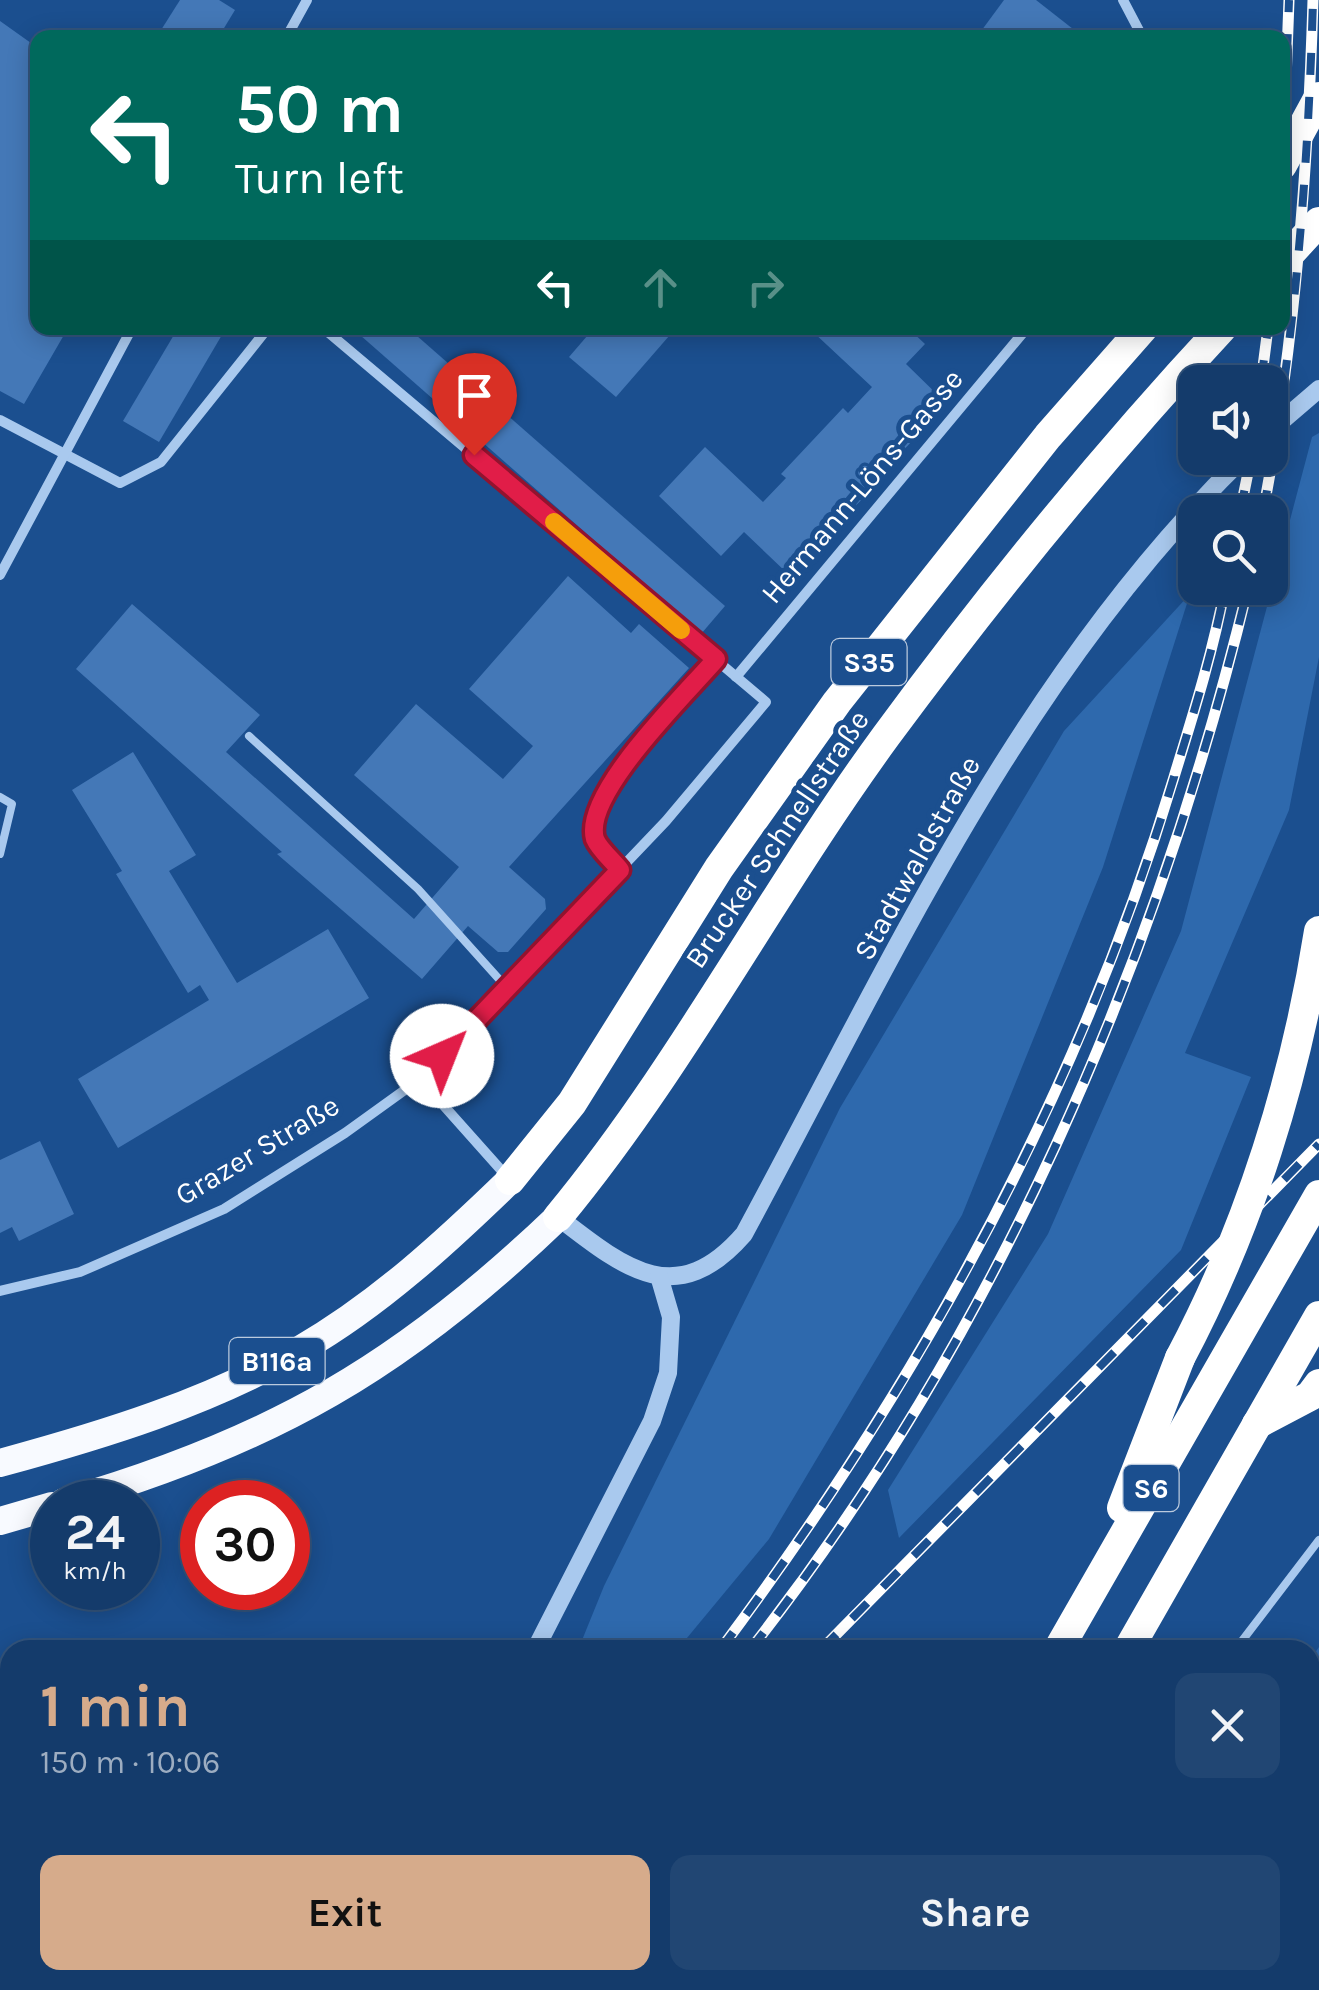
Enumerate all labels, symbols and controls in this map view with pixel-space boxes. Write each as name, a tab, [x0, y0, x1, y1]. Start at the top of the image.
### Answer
text: 50 m	[235, 68, 404, 150]
icon: left	[70, 70, 200, 200]
text: Turn left	[235, 152, 404, 204]
icon: left	[528, 260, 583, 315]
icon: ahead	[633, 260, 688, 315]
icon: right	[738, 260, 793, 315]
pin	[432, 353, 517, 456]
street label: Hermann-Löns-Gasse	[753, 361, 971, 611]
map controls	[1178, 365, 1288, 605]
button: sound	[1178, 365, 1288, 475]
icon: arrive	[447, 368, 502, 423]
button: search	[1178, 495, 1288, 605]
road number: S35	[832, 639, 906, 685]
street label: Brucker Schnellstraße	[677, 703, 877, 975]
street label: Stadtwaldstraße	[846, 750, 988, 966]
position arrow	[390, 1004, 494, 1108]
street label: Grazer Straße	[168, 1087, 346, 1213]
road number: B116a	[230, 1338, 324, 1384]
road number: S6	[1124, 1465, 1178, 1511]
speed limit sign: 30	[180, 1480, 310, 1610]
text: 24	[65, 1503, 125, 1562]
text: km/h	[63, 1556, 127, 1585]
text: 1 min	[40, 1671, 191, 1741]
button: close	[1175, 1673, 1280, 1778]
text: 150 m · 10:06	[40, 1744, 220, 1781]
button: Exit	[40, 1855, 650, 1970]
button: Share	[670, 1855, 1280, 1970]

